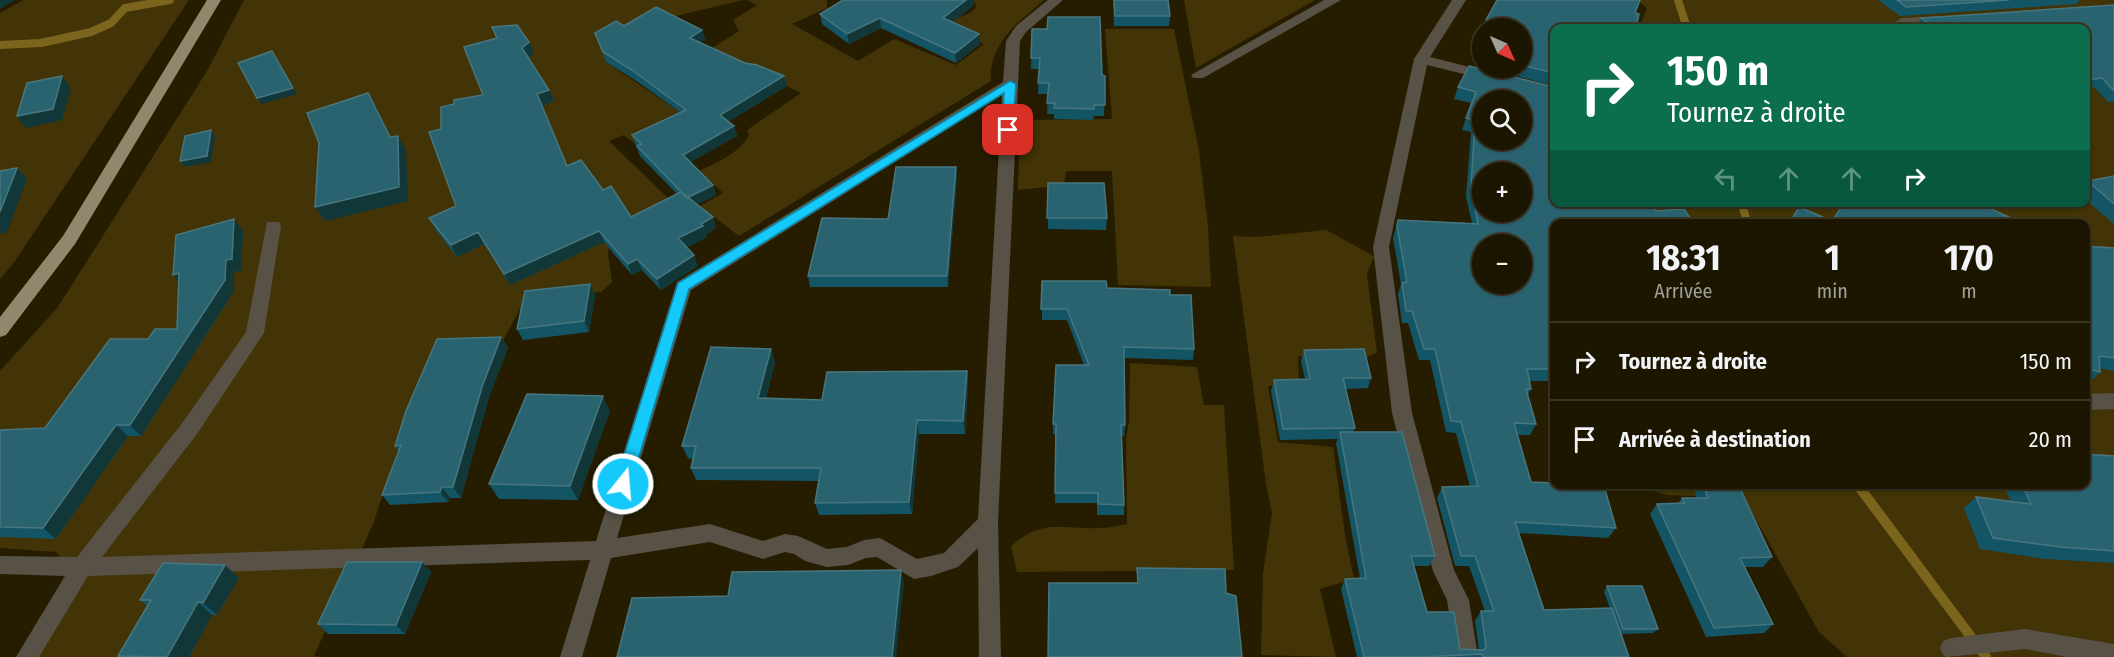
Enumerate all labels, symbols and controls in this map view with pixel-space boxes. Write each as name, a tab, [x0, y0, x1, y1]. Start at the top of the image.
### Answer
north arrow	[1472, 18, 1532, 78]
map controls	[1472, 18, 1532, 294]
text: 150 m	[1667, 46, 1769, 96]
icon: right	[1568, 48, 1646, 126]
button: search	[1472, 90, 1532, 150]
text: Tournez à droite	[1667, 97, 1846, 129]
pin	[982, 104, 1033, 155]
icon: arrive	[991, 113, 1024, 146]
button: +	[1472, 162, 1532, 222]
icon: left	[1709, 162, 1742, 195]
icon: ahead	[1772, 162, 1805, 195]
icon: ahead	[1835, 162, 1868, 195]
icon: right	[1898, 162, 1931, 195]
button: −	[1472, 234, 1532, 294]
text: 18:31	[1646, 236, 1721, 280]
text: 1	[1825, 236, 1840, 280]
text: 170	[1944, 236, 1994, 280]
text: Arrivée	[1654, 279, 1712, 303]
text: min	[1817, 279, 1848, 303]
text: m	[1961, 279, 1977, 303]
icon: right	[1568, 345, 1601, 378]
text: Tournez à droite	[1619, 348, 1767, 375]
text: 150 m	[2020, 348, 2072, 375]
icon: arrive	[1568, 423, 1601, 456]
text: Arrivée à destination	[1619, 426, 1811, 453]
text: 20 m	[2029, 426, 2072, 453]
position arrow	[591, 452, 655, 516]

